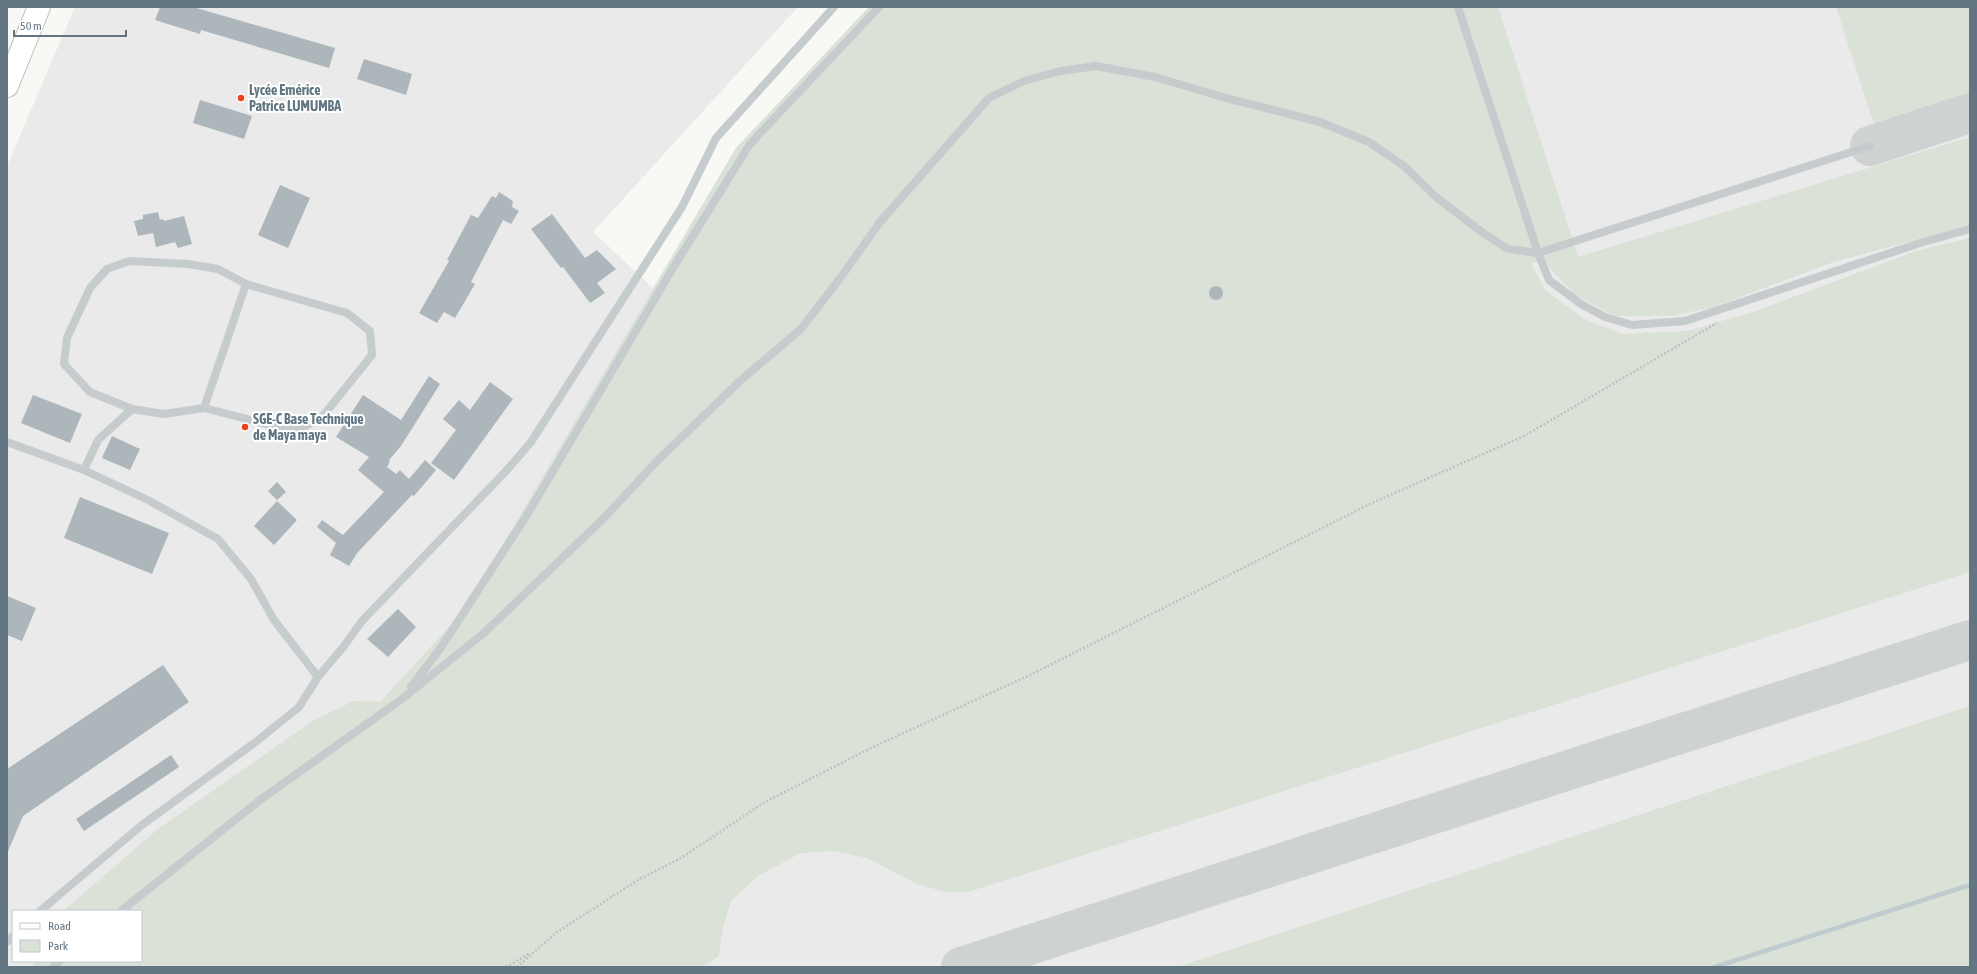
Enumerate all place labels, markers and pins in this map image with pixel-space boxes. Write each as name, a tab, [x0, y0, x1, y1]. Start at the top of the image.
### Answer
place label: Lycée Emérice Patrice LUMUMBA	[249, 82, 341, 114]
marker: Lycée Emérice Patrice LUMUMBA	[236, 93, 246, 103]
place label: SGE-C Base Technique de Maya maya	[253, 411, 364, 443]
marker: SGE-C Base Technique de Maya maya	[240, 422, 250, 432]

